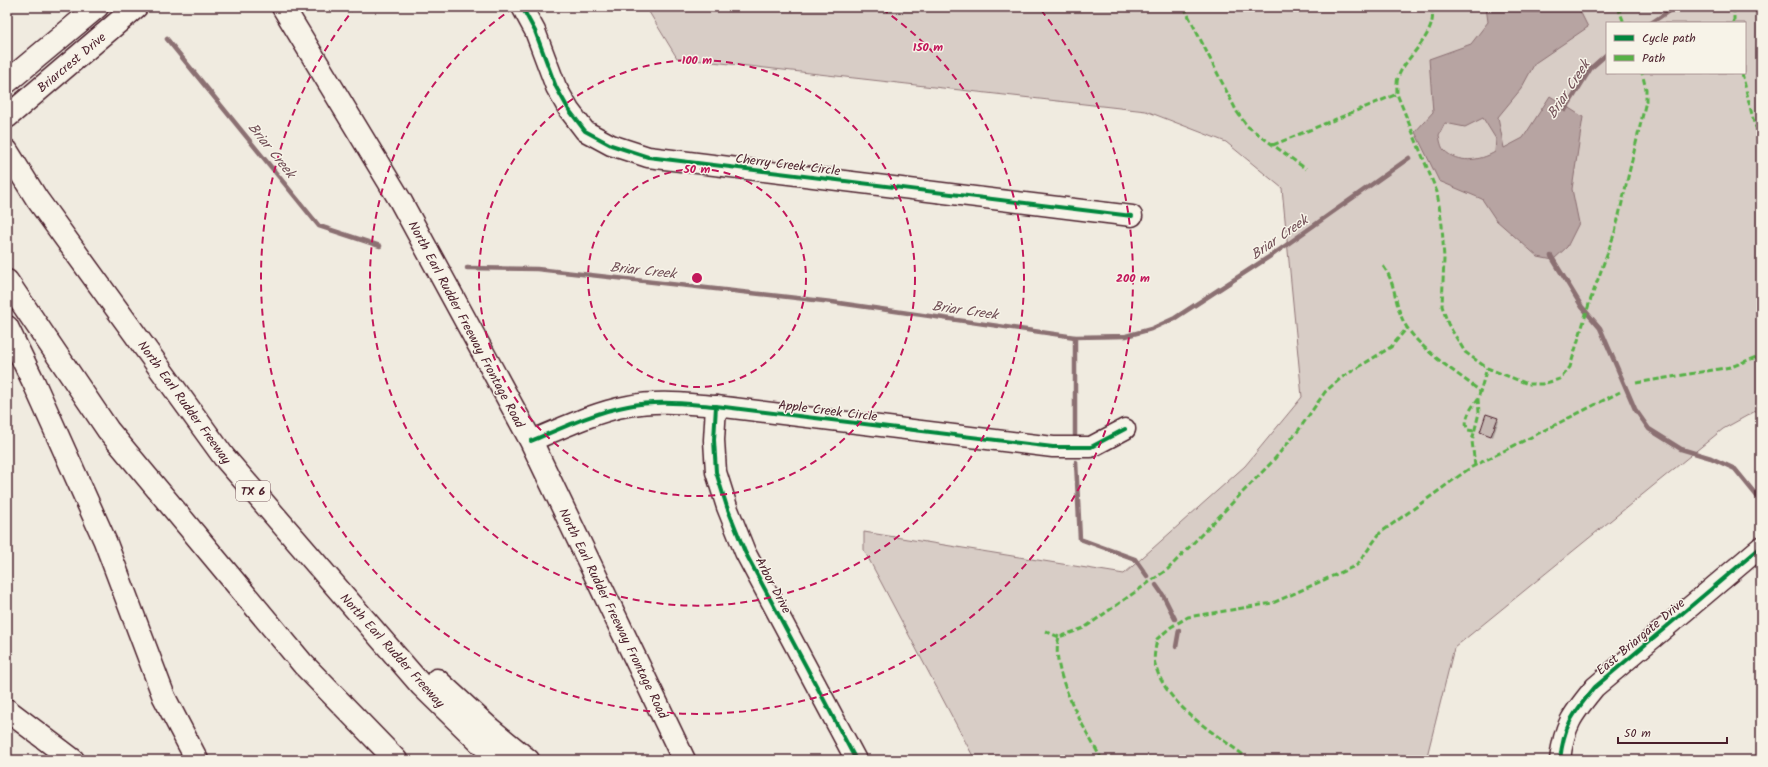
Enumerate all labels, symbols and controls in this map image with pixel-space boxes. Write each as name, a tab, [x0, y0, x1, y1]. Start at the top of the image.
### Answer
legend	[1606, 22, 1746, 74]
street label: Briarcrest Drive	[33, 28, 111, 98]
text: Cycle path	[1642, 29, 1696, 48]
text: 150 m	[913, 38, 943, 57]
text: Path	[1642, 49, 1665, 68]
text: 100 m	[682, 51, 712, 70]
water label: Briar Creek	[1542, 54, 1597, 123]
water label: Briar Creek	[242, 118, 302, 185]
street label: Cherry Creek Circle	[734, 149, 842, 182]
text: 50 m	[683, 160, 711, 179]
water label: Briar Creek	[1246, 209, 1315, 266]
street label: North Earl Rudder Freeway Frontage Road	[402, 217, 530, 433]
water label: Briar Creek	[609, 257, 679, 286]
text: 200 m	[1116, 269, 1150, 288]
centre of rings	[690, 271, 704, 285]
water label: Briar Creek	[931, 296, 1001, 327]
street label: North Earl Rudder Freeway	[132, 337, 236, 470]
street label: Apple Creek Circle	[777, 395, 879, 428]
road number: TX 6	[236, 481, 270, 501]
street label: North Earl Rudder Freeway Frontage Road	[552, 505, 673, 723]
street label: Arbor Drive	[749, 554, 796, 618]
street label: North Earl Rudder Freeway	[334, 589, 450, 714]
street label: East Briargate Drive	[1592, 593, 1690, 681]
scale bar	[1618, 719, 1727, 745]
text: 50 m	[1624, 724, 1651, 743]

